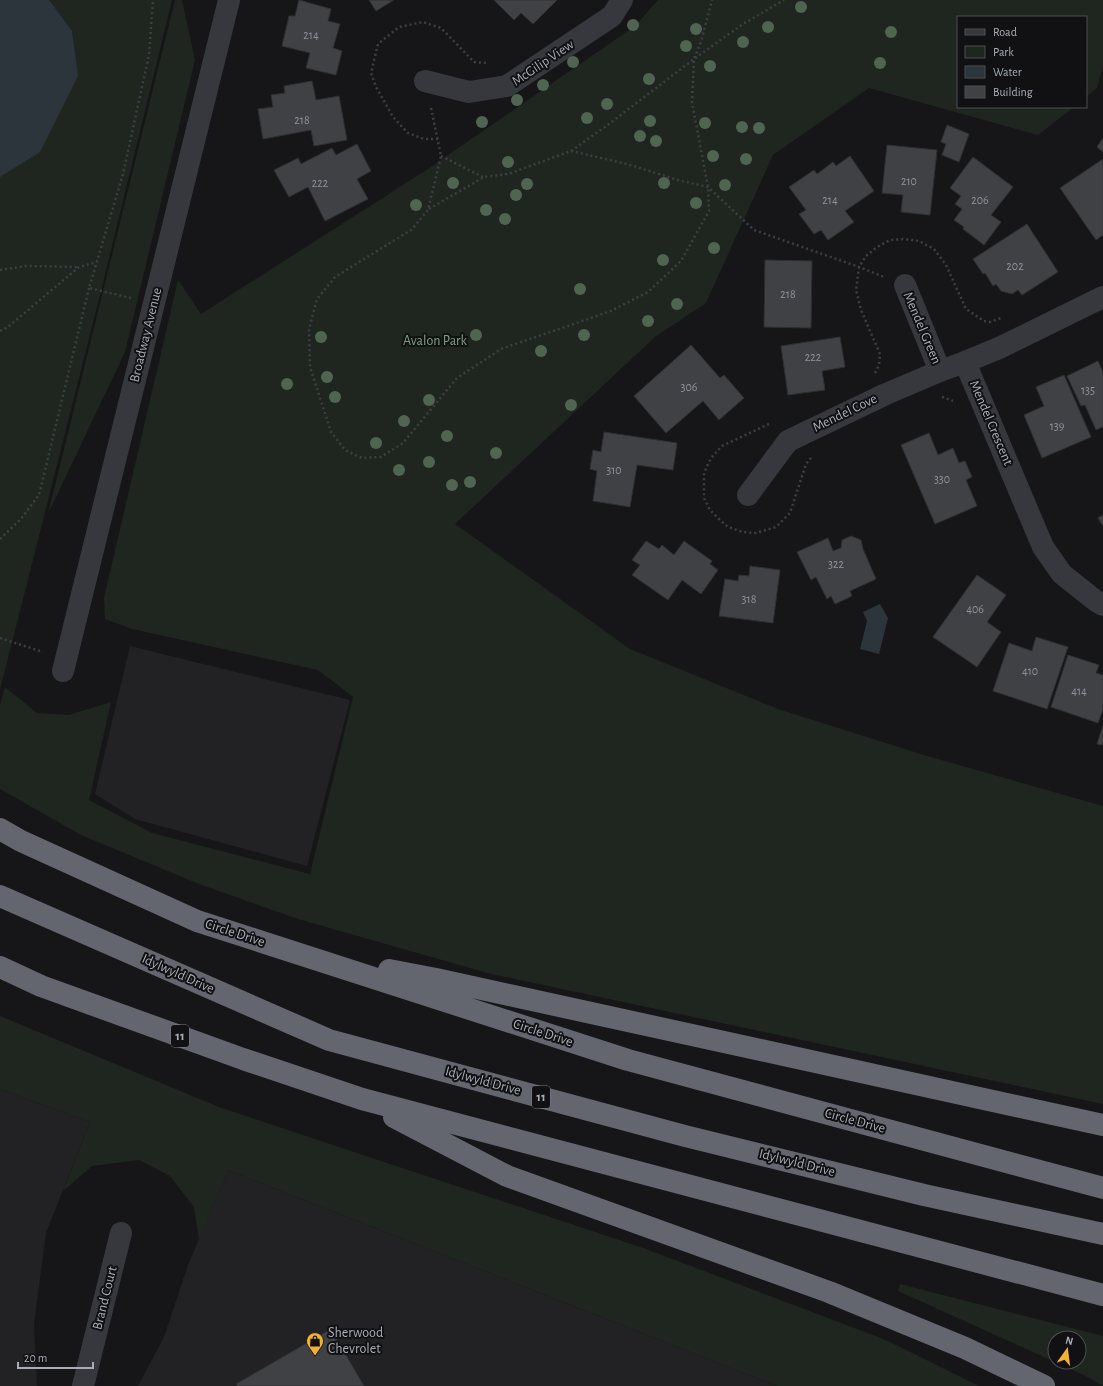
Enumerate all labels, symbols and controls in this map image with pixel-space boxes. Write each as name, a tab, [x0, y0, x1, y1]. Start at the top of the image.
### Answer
legend	[957, 16, 1087, 108]
text: Road	[993, 26, 1017, 38]
house number: 214	[303, 29, 319, 41]
street label: McGilip View	[509, 37, 577, 89]
text: Park	[993, 46, 1014, 58]
text: Water	[993, 66, 1022, 78]
text: Building	[993, 86, 1033, 98]
house number: 218	[294, 114, 310, 126]
house number: 210	[901, 175, 917, 187]
house number: 222	[312, 177, 329, 189]
house number: 214	[822, 194, 838, 206]
house number: 206	[971, 194, 989, 206]
house number: 202	[1006, 260, 1024, 272]
street label: Broadway Avenue	[127, 286, 165, 384]
house number: 218	[780, 288, 796, 300]
street label: Mendel Green	[901, 290, 943, 366]
park label: Avalon Park	[403, 334, 468, 348]
house number: 222	[805, 351, 822, 363]
street label: Mendel Crescent	[967, 379, 1015, 468]
house number: 306	[681, 381, 698, 393]
house number: 135	[1081, 384, 1095, 396]
street label: Mendel Cove	[811, 391, 879, 435]
house number: 139	[1050, 420, 1065, 432]
house number: 310	[606, 464, 622, 476]
house number: 330	[934, 473, 950, 485]
house number: 322	[828, 558, 844, 570]
house number: 318	[742, 593, 757, 605]
house number: 406	[966, 603, 984, 615]
house number: 410	[1022, 665, 1038, 677]
house number: 414	[1071, 685, 1087, 697]
street label: Circle Drive	[203, 917, 267, 949]
street label: Idylwyld Drive	[140, 952, 216, 996]
street label: Circle Drive	[511, 1017, 575, 1049]
road number: 11	[171, 1025, 189, 1047]
street label: Idylwyld Drive	[444, 1064, 522, 1098]
road number: 11	[532, 1086, 550, 1108]
street label: Circle Drive	[823, 1106, 887, 1136]
street label: Idylwyld Drive	[758, 1147, 836, 1179]
street label: Brand Court	[90, 1264, 120, 1331]
place label: Sherwood Chevrolet	[328, 1326, 383, 1356]
north arrow	[1047, 1330, 1087, 1370]
shop icon: Sherwood Chevrolet	[305, 1331, 325, 1356]
text: N	[1064, 1335, 1074, 1347]
scale bar	[18, 1344, 93, 1370]
text: 20 m	[24, 1352, 47, 1364]

